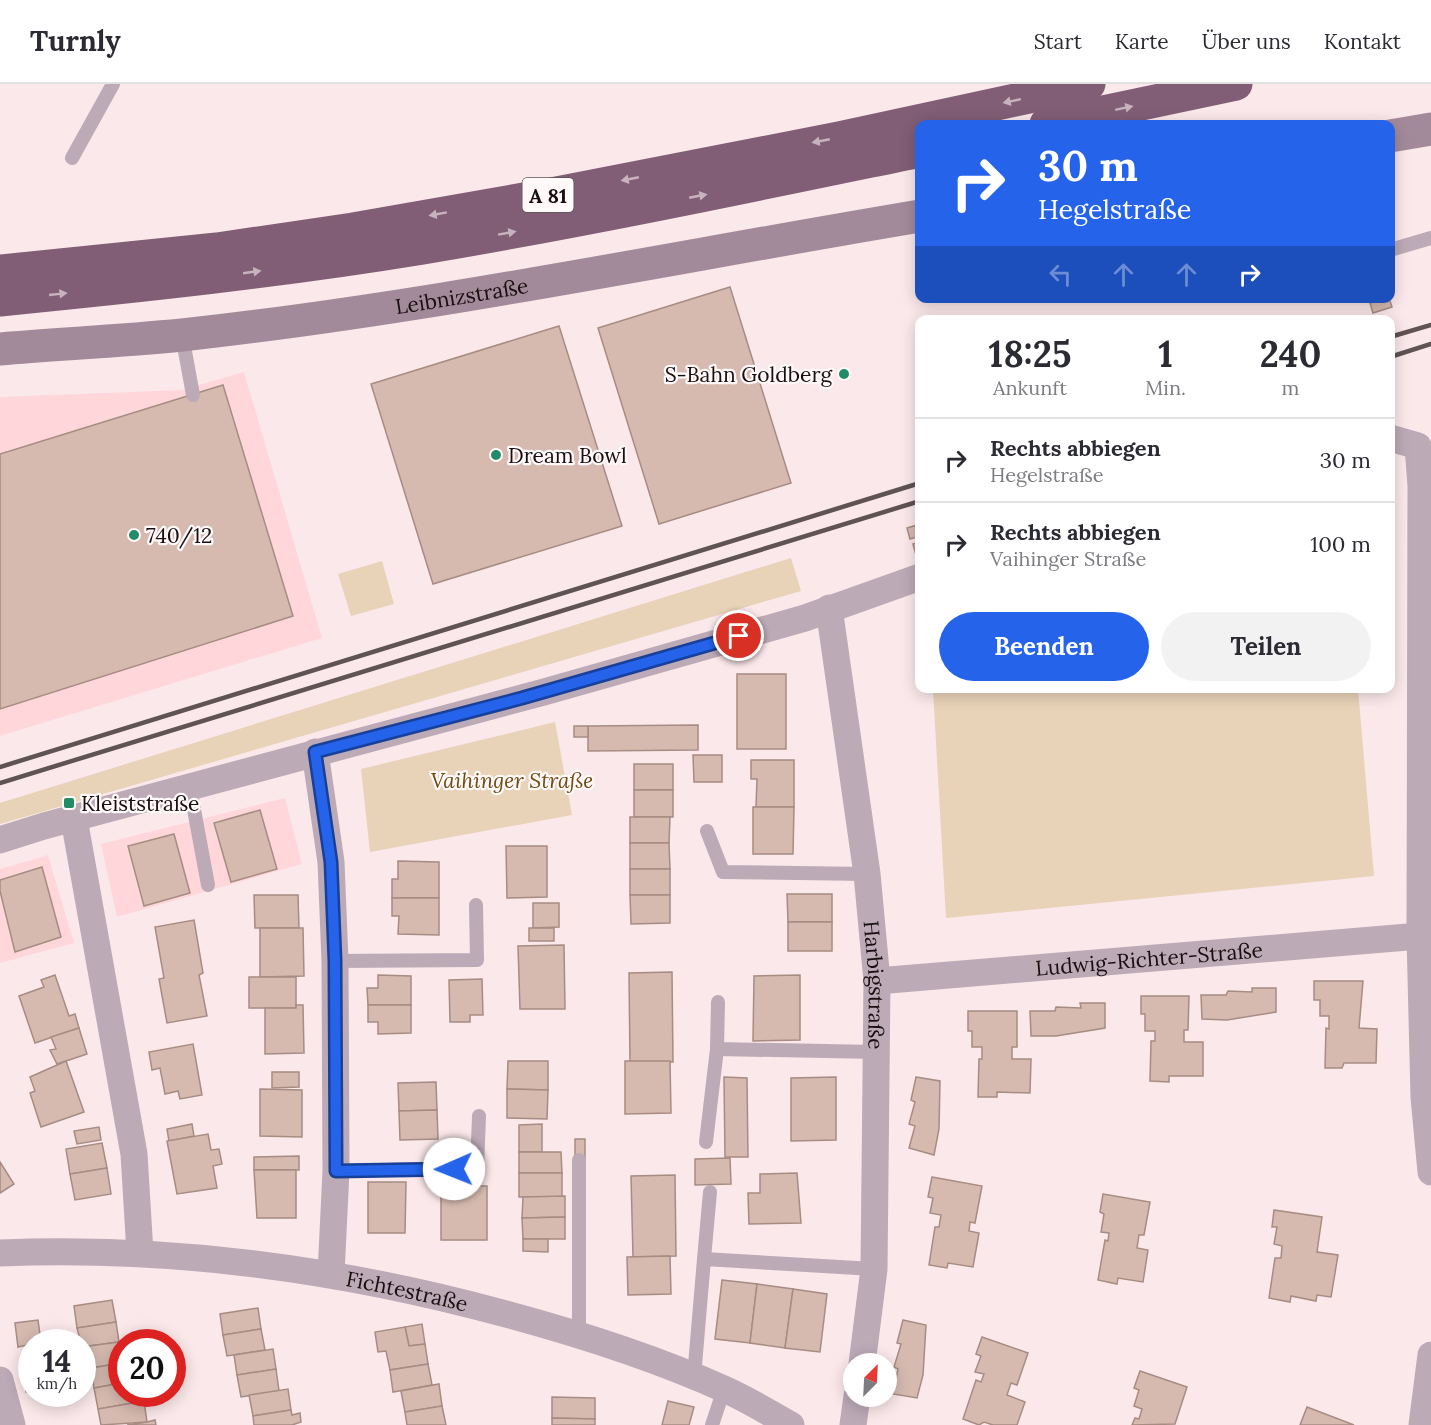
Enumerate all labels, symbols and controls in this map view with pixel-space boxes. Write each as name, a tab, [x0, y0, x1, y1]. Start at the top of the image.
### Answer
text: Turnly	[30, 23, 121, 59]
text: Start	[1034, 28, 1082, 55]
text: Karte	[1115, 28, 1169, 55]
text: Über uns	[1202, 28, 1291, 55]
text: Kontakt	[1324, 28, 1401, 55]
one-way arrow	[1002, 97, 1021, 106]
one-way arrow	[1114, 103, 1133, 112]
one-way arrow	[811, 137, 830, 146]
text: 30 m	[1038, 139, 1138, 193]
icon: right	[939, 144, 1017, 222]
one-way arrow	[620, 175, 639, 184]
road number: A 81	[522, 178, 574, 212]
one-way arrow	[689, 191, 708, 200]
text: Hegelstraße	[1038, 192, 1191, 226]
one-way arrow	[428, 210, 447, 219]
one-way arrow	[498, 228, 517, 237]
icon: left	[1044, 258, 1077, 291]
icon: ahead	[1107, 258, 1140, 291]
icon: ahead	[1170, 258, 1203, 291]
icon: right	[1233, 258, 1266, 291]
one-way arrow	[243, 267, 262, 277]
street label: Leibnizstraße	[393, 271, 530, 320]
one-way arrow	[49, 289, 68, 299]
text: 18:25	[989, 331, 1071, 377]
text: 1	[1158, 331, 1173, 377]
text: 240	[1260, 331, 1321, 377]
place label: S-Bahn Goldberg	[665, 361, 832, 388]
marker: S-Bahn Goldberg	[837, 367, 851, 381]
text: Ankunft	[993, 375, 1067, 400]
text: Min.	[1145, 375, 1186, 400]
text: m	[1282, 375, 1299, 400]
text: Rechts abbiegen	[990, 434, 1161, 462]
place label: Dream Bowl	[508, 442, 627, 469]
icon: right	[939, 444, 972, 477]
text: 30 m	[1320, 446, 1371, 474]
marker: Dream Bowl	[489, 448, 503, 462]
text: Hegelstraße	[990, 462, 1104, 487]
text: Rechts abbiegen	[990, 518, 1161, 546]
place label: 740/12	[146, 522, 212, 549]
marker: 740/12	[127, 528, 141, 542]
icon: right	[939, 528, 972, 561]
text: 100 m	[1310, 530, 1371, 558]
text: Vaihinger Straße	[990, 546, 1146, 571]
pin	[713, 610, 764, 661]
button: Beenden	[939, 612, 1149, 681]
button: Teilen	[1161, 612, 1371, 681]
icon: arrive	[722, 619, 755, 652]
park label: Vaihinger Straße	[431, 767, 593, 794]
place label: Kleiststraße	[81, 790, 200, 817]
marker: Kleiststraße	[62, 796, 76, 810]
street label: Harbigstraße	[858, 919, 891, 1050]
street label: Ludwig-Richter-Straße	[1034, 936, 1264, 981]
position arrow	[422, 1137, 486, 1201]
street label: Fichtestraße	[344, 1265, 471, 1317]
speed limit sign: 20	[108, 1329, 186, 1407]
text: 14	[43, 1342, 71, 1380]
north arrow	[843, 1353, 897, 1407]
map controls	[843, 1353, 897, 1407]
text: km/h	[37, 1374, 77, 1393]

